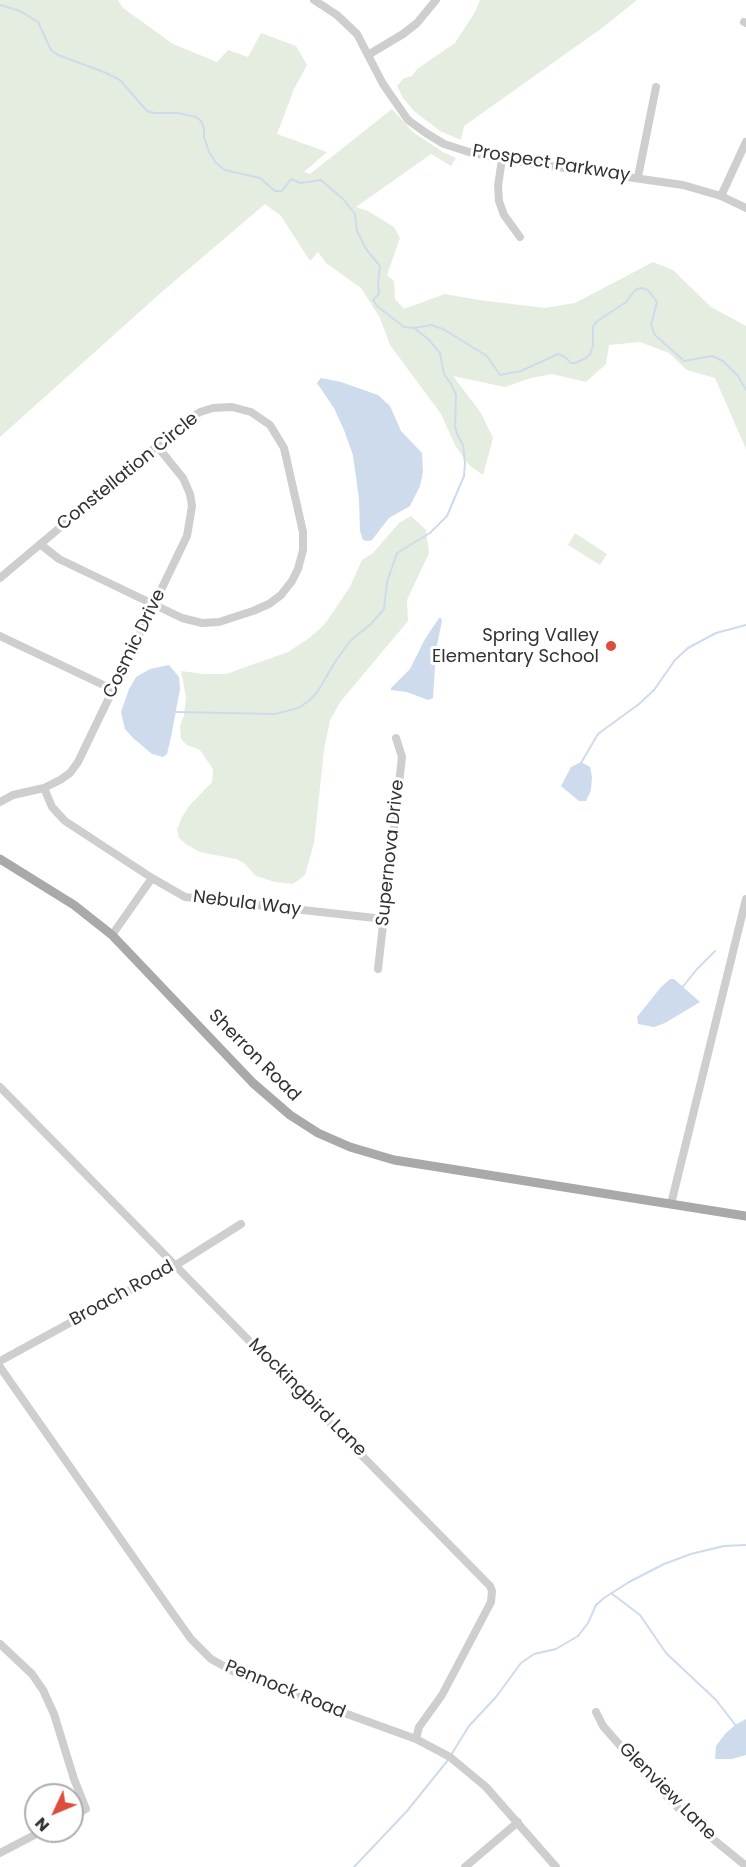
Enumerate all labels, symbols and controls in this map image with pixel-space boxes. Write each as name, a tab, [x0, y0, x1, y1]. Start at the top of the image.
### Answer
street label: Prospect Parkway	[471, 141, 631, 187]
street label: Constellation Circle	[53, 408, 203, 536]
street label: Cosmic Drive	[99, 586, 171, 702]
place label: Spring Valley Elementary School	[432, 625, 599, 668]
marker: Spring Valley Elementary School	[604, 639, 618, 653]
street label: Supernova Drive	[373, 779, 409, 927]
street label: Nebula Way	[192, 887, 302, 921]
street label: Sherron Road	[203, 1005, 305, 1107]
street label: Broach Road	[66, 1257, 178, 1331]
street label: Mockingbird Lane	[243, 1334, 371, 1462]
street label: Pennock Road	[222, 1656, 348, 1724]
street label: Glenview Lane	[614, 1739, 720, 1845]
north arrow	[24, 1783, 84, 1843]
text: N	[30, 1812, 55, 1837]

